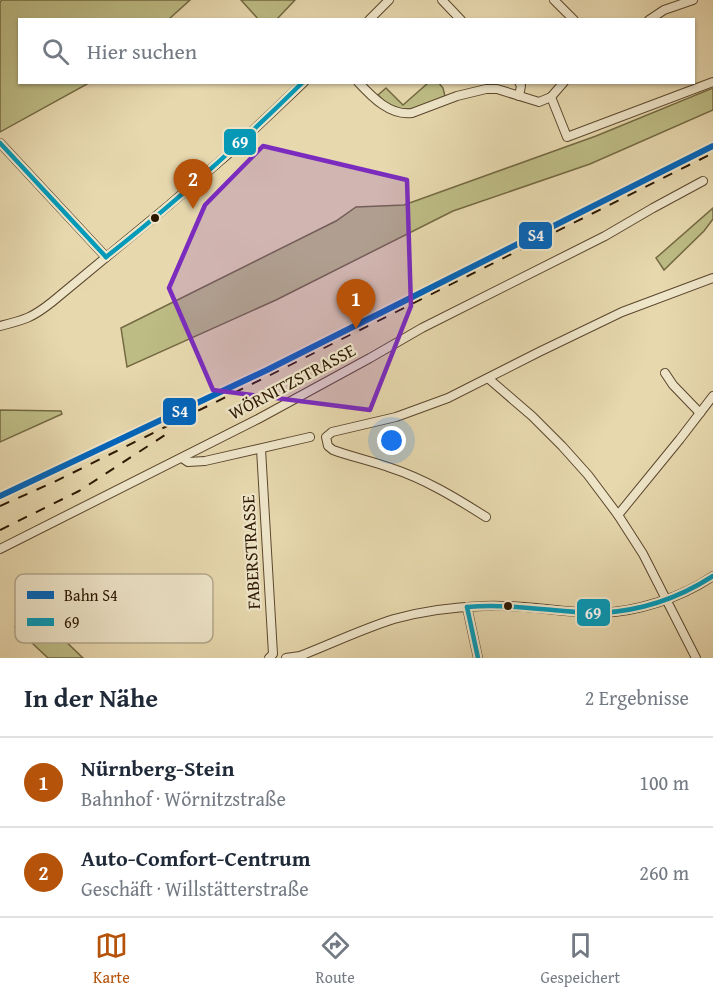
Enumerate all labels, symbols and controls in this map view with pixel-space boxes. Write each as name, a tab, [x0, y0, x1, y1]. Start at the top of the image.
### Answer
search box	[18, 18, 695, 84]
icon: search	[39, 35, 72, 68]
text: Hier suchen	[87, 35, 197, 67]
line badge: 69	[223, 128, 257, 156]
text: 69	[232, 130, 248, 154]
pin: 2	[174, 160, 212, 209]
unlabelled marker	[149, 212, 161, 224]
line badge: S4	[518, 221, 553, 250]
text: S4	[528, 223, 544, 247]
pin: 1	[336, 280, 376, 329]
street label: WÖRNITZSTRASSE	[223, 337, 360, 426]
line badge: S4	[162, 397, 197, 426]
text: S4	[172, 399, 188, 423]
your location	[377, 426, 406, 455]
street label: FABERSTRASSE	[234, 494, 267, 610]
legend	[15, 574, 213, 643]
text: Bahn S4	[64, 583, 118, 607]
line badge: 69	[576, 598, 611, 627]
unlabelled marker	[502, 600, 514, 612]
text: 69	[585, 601, 601, 625]
text: 69	[64, 610, 80, 634]
text: In der Nähe	[24, 678, 158, 717]
text: 2 Ergebnisse	[585, 683, 689, 712]
text: Nürnberg-Stein	[81, 752, 234, 784]
text: 1	[38, 768, 49, 797]
text: 100 m	[639, 768, 689, 797]
text: Bahnhof · Wörnitzstraße	[81, 784, 286, 813]
text: Auto-Comfort-Centrum	[81, 842, 311, 874]
text: 2	[38, 858, 49, 887]
text: 260 m	[639, 858, 689, 887]
text: Geschäft · Willstätterstraße	[81, 874, 309, 903]
tab: Karte	[93, 929, 130, 989]
tab: Route	[316, 929, 355, 989]
tab: Gespeichert	[541, 929, 620, 989]

